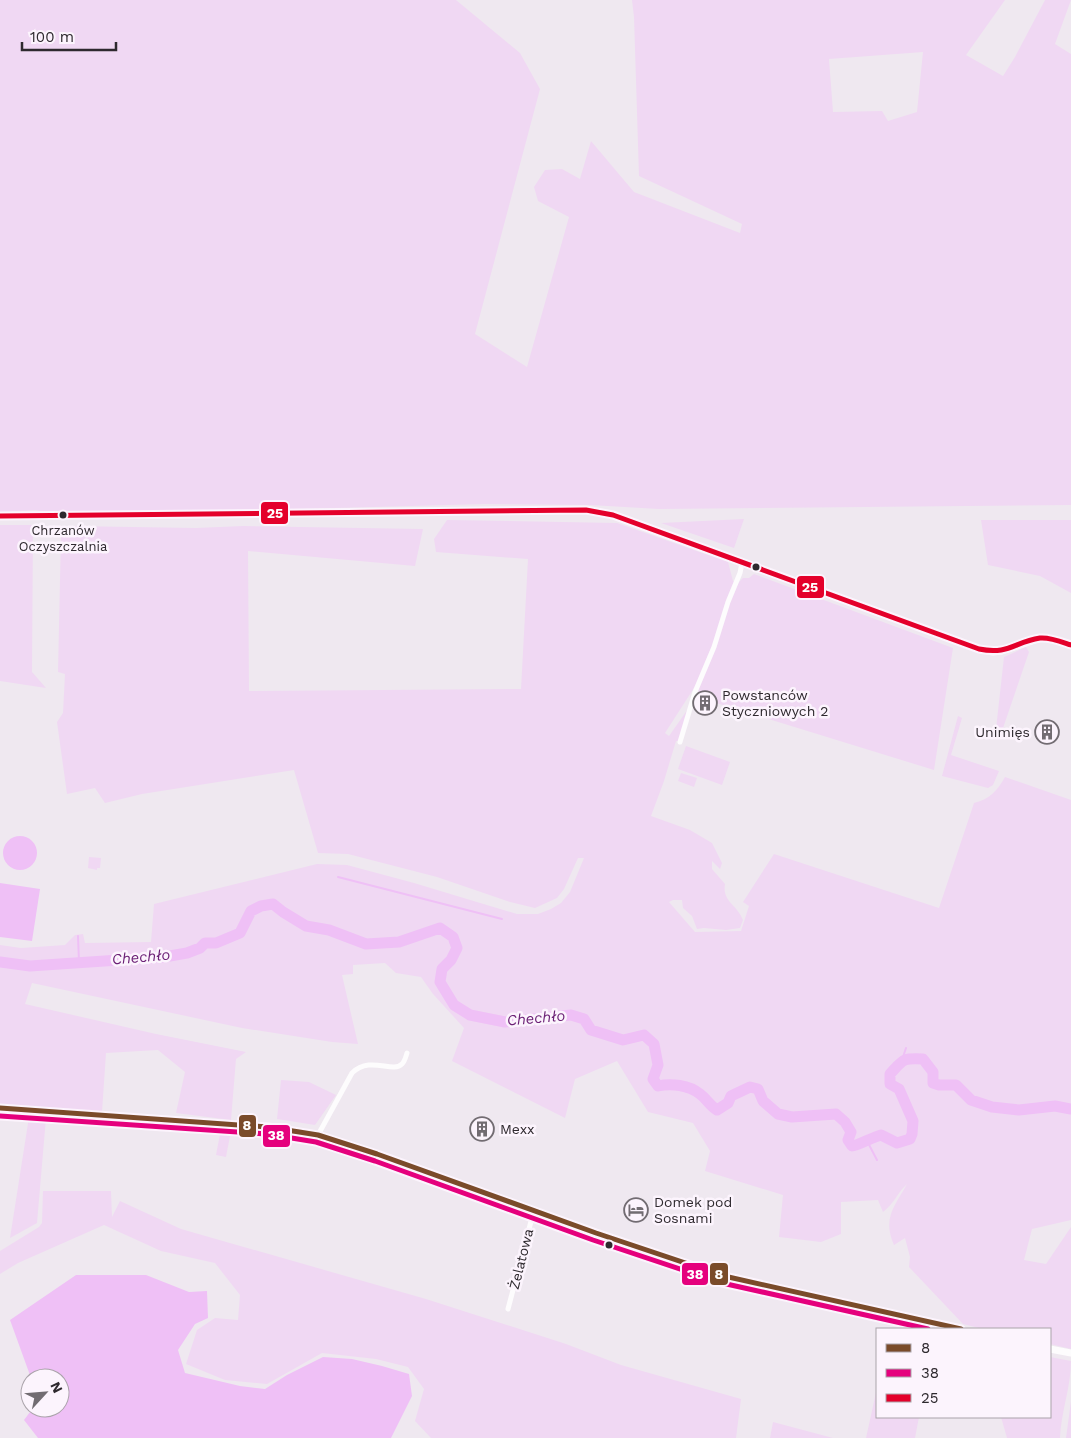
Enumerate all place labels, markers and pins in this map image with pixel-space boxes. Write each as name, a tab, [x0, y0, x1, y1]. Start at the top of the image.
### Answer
marker: Chrzanów Oczyszczalnia	[58, 510, 68, 520]
place label: Chrzanów Oczyszczalnia	[19, 523, 108, 554]
unlabelled marker	[751, 562, 761, 572]
place label: Powstanców Styczniowych 2	[722, 687, 828, 719]
building icon: Powstanców Styczniowych 2	[692, 690, 718, 716]
building icon: Unimięs	[1034, 719, 1060, 745]
place label: Unimięs	[975, 724, 1030, 740]
building icon: Mexx	[469, 1116, 495, 1142]
place label: Mexx	[500, 1121, 535, 1137]
place label: Domek pod Sosnami	[654, 1194, 732, 1226]
hotel icon: Domek pod Sosnami	[623, 1197, 649, 1223]
unlabelled marker	[604, 1240, 614, 1250]

